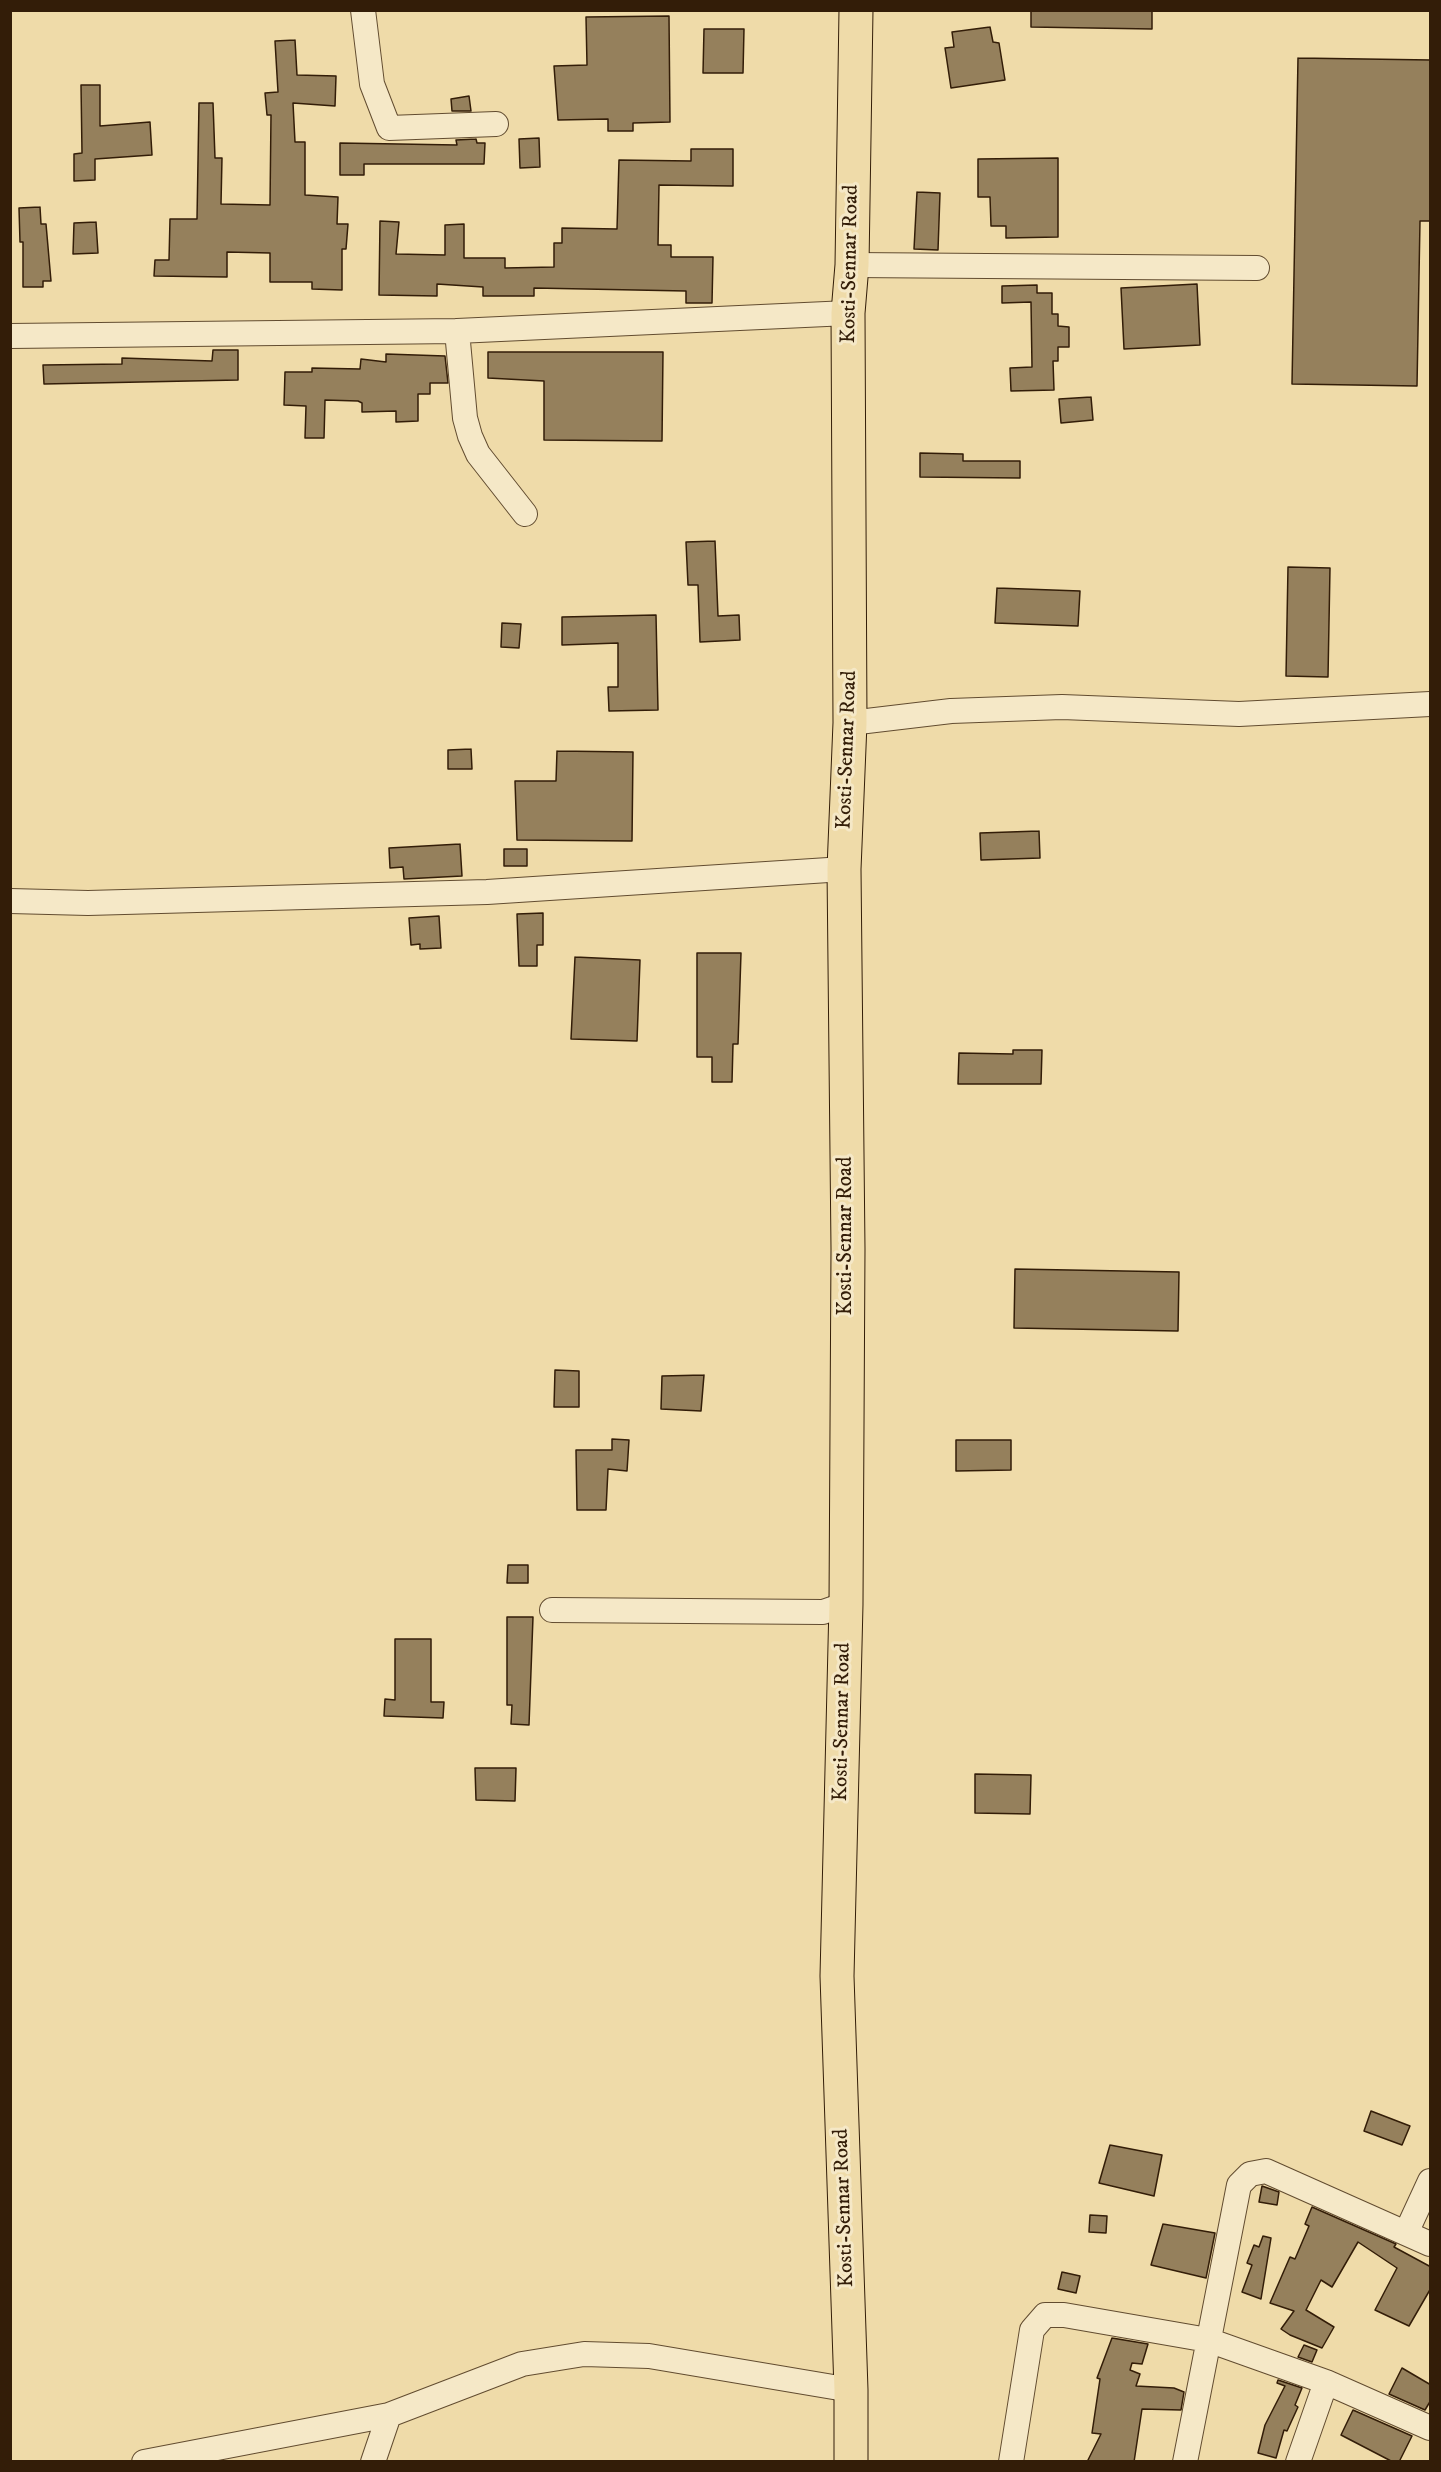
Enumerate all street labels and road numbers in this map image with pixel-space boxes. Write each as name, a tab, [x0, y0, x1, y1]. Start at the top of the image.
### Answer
street label: Kosti-Sennar Road	[837, 184, 865, 344]
street label: Kosti-Sennar Road	[833, 670, 863, 830]
street label: Kosti-Sennar Road	[834, 1157, 860, 1315]
street label: Kosti-Sennar Road	[829, 1642, 857, 1802]
street label: Kosti-Sennar Road	[830, 2128, 860, 2288]

